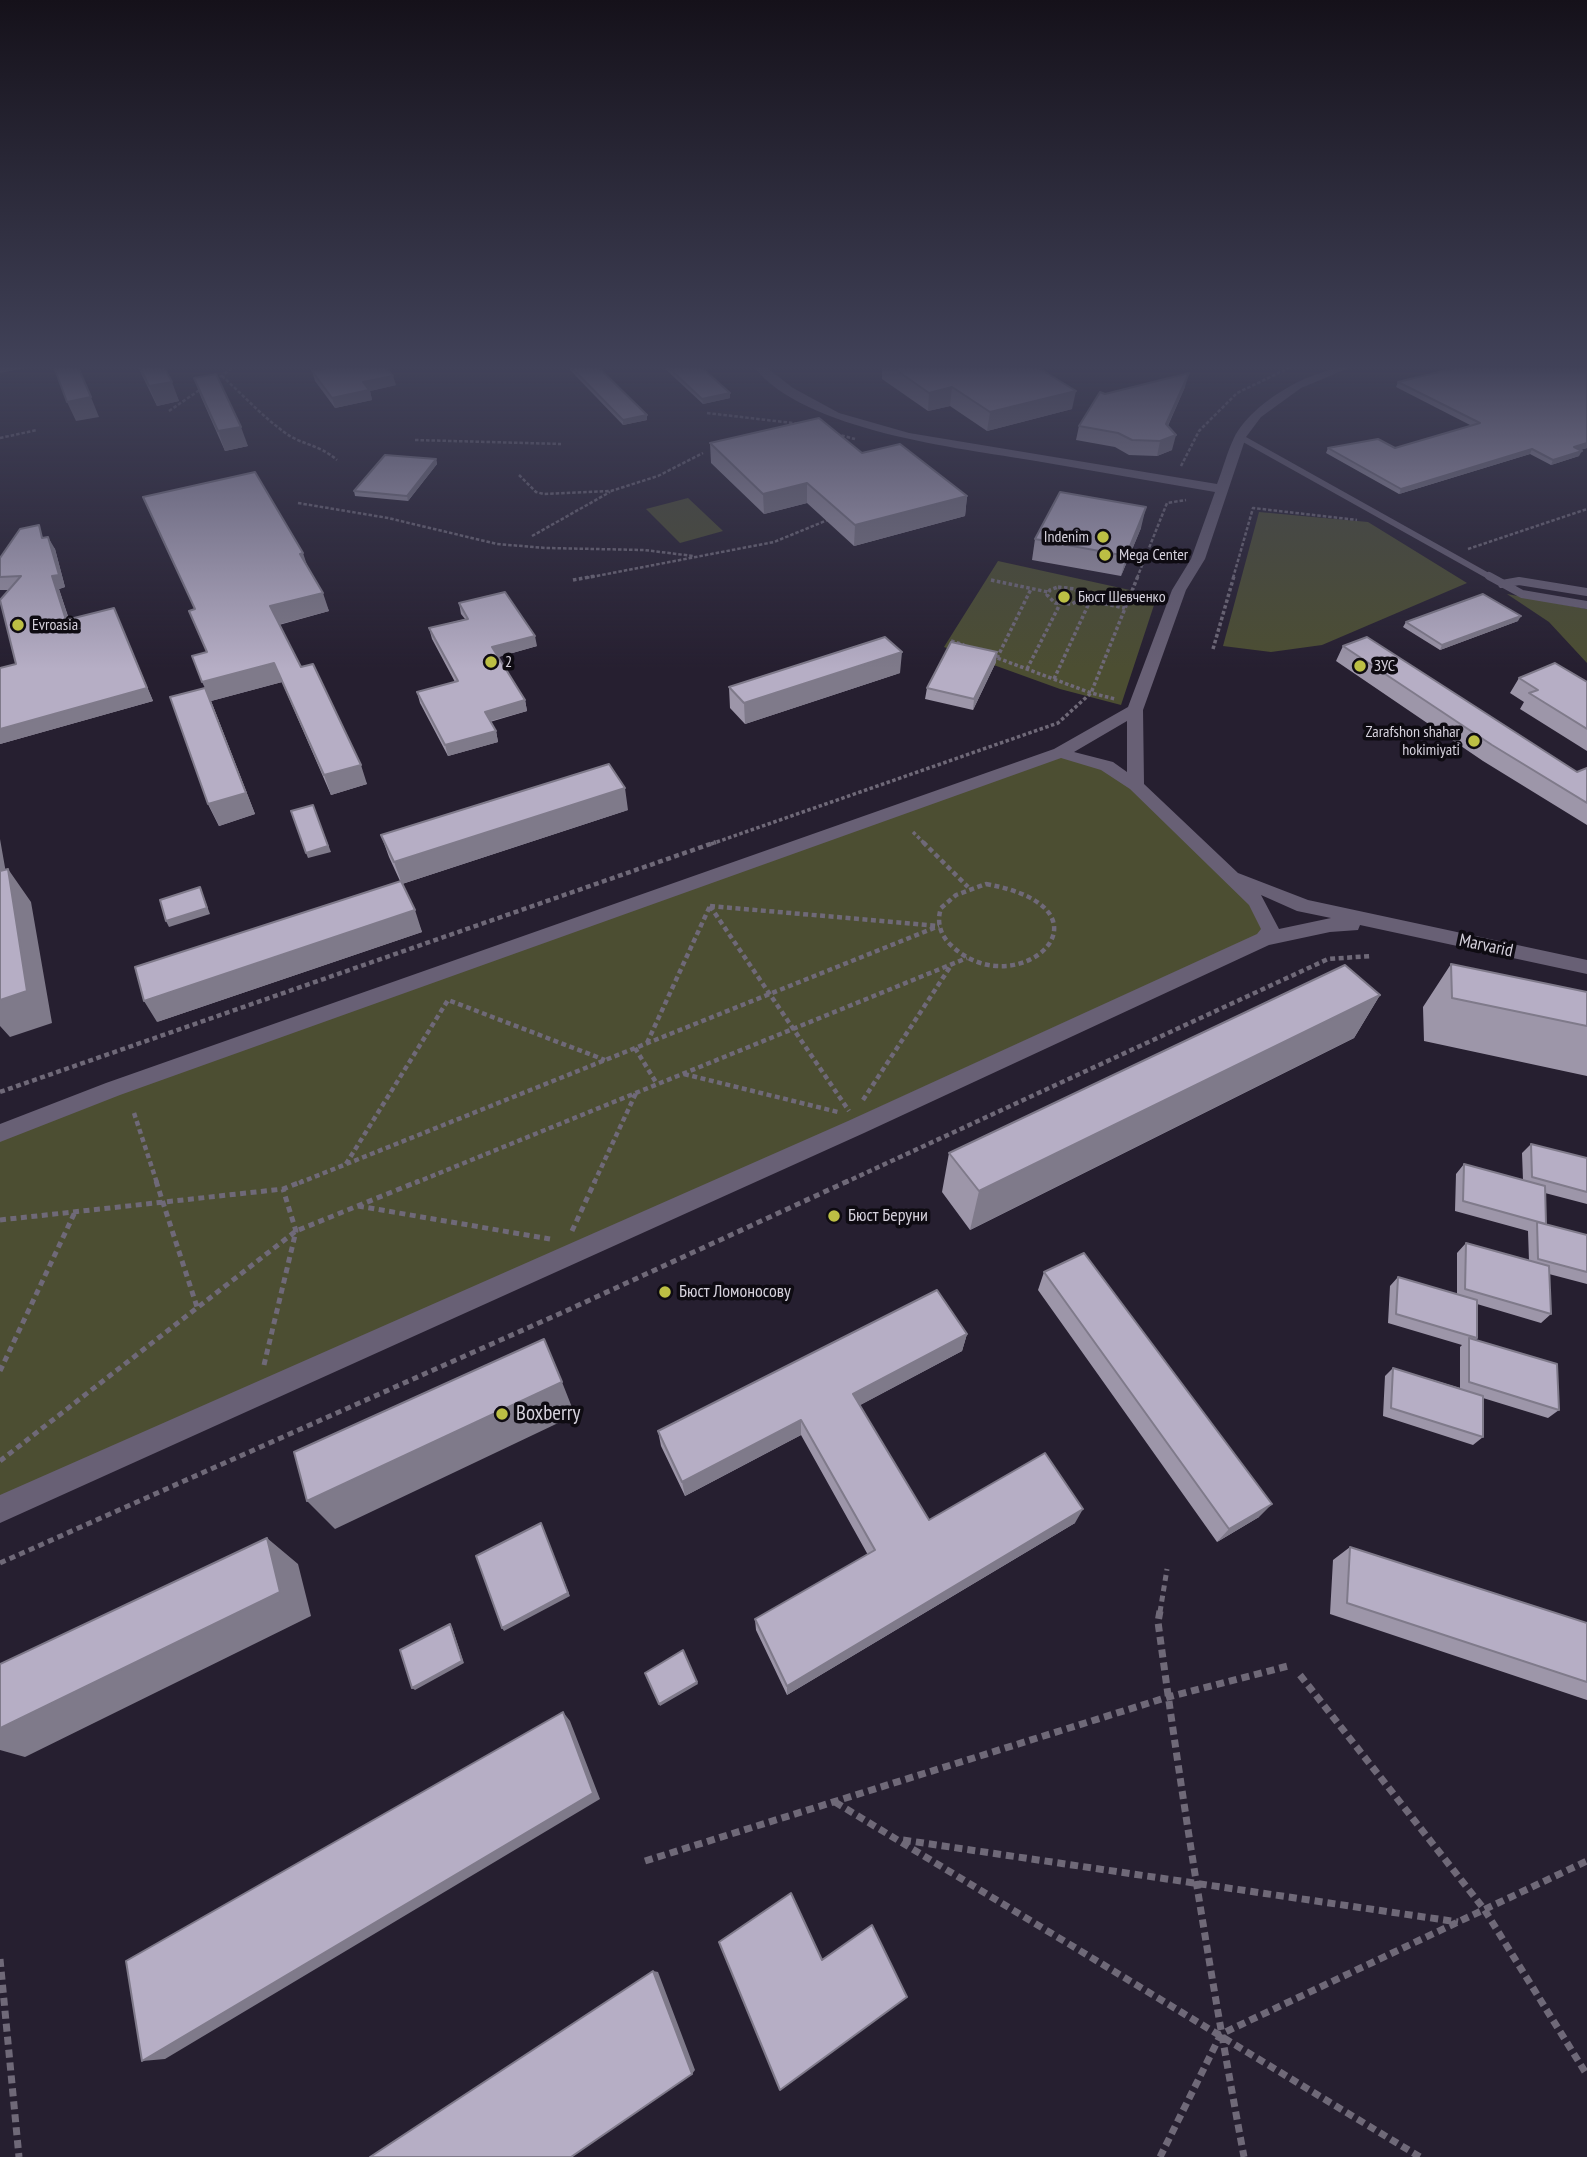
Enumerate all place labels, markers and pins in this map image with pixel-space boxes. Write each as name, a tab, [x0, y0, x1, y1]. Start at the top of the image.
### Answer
place label: Indenim	[1044, 527, 1089, 547]
marker: Indenim	[1095, 529, 1111, 545]
place label: Mega Center	[1119, 545, 1188, 565]
marker: Mega Center	[1097, 547, 1113, 563]
place label: Бюст Шевченко	[1078, 587, 1166, 607]
marker: Бюст Шевченко	[1056, 589, 1072, 605]
place label: Evroasia	[32, 615, 78, 635]
marker: Evroasia	[10, 617, 26, 633]
place label: 2	[505, 652, 512, 672]
marker: 2	[483, 654, 499, 670]
place label: ЗУС	[1374, 656, 1395, 676]
marker: ЗУС	[1352, 658, 1368, 674]
place label: Zarafshon shahar hokimiyati	[1365, 722, 1460, 760]
marker: Zarafshon shahar hokimiyati	[1466, 733, 1482, 749]
place label: Бюст Беруни	[848, 1205, 928, 1227]
marker: Бюст Беруни	[826, 1208, 842, 1224]
place label: Бюст Ломоносову	[679, 1281, 791, 1303]
marker: Бюст Ломоносову	[657, 1284, 673, 1300]
place label: Boxberry	[516, 1401, 580, 1427]
marker: Boxberry	[494, 1406, 510, 1422]

